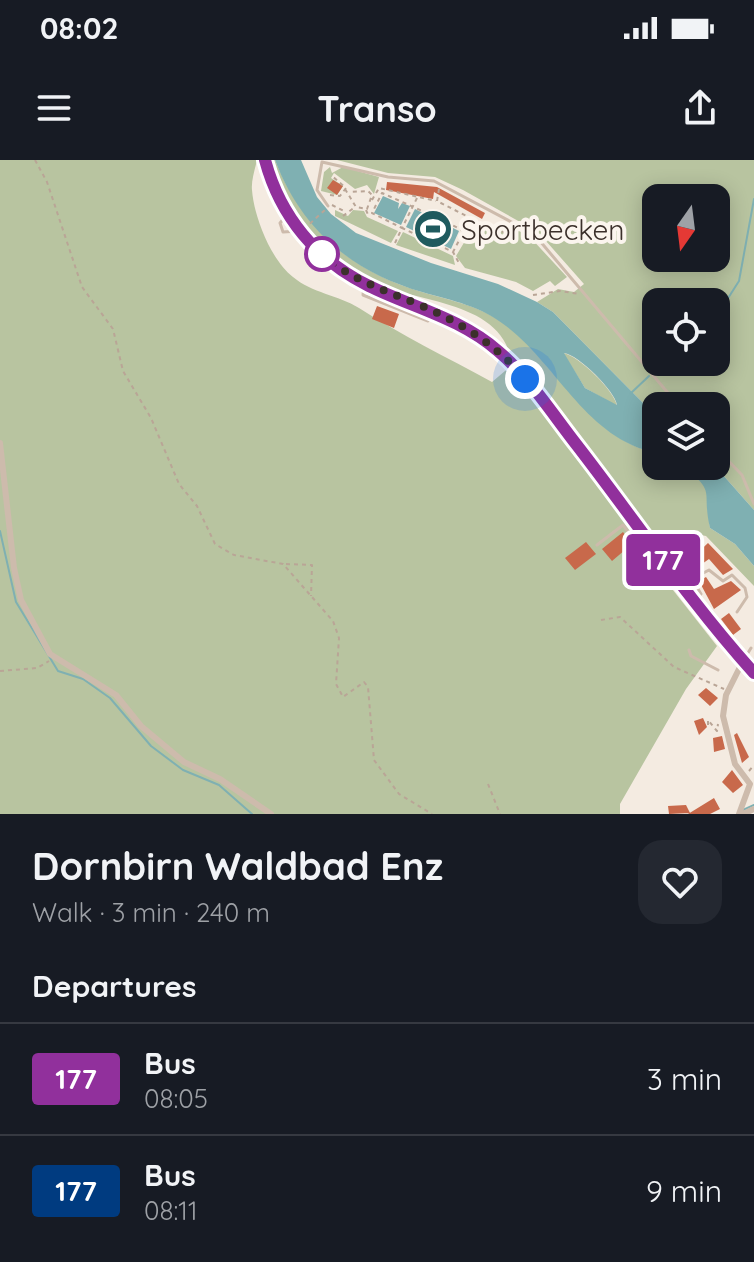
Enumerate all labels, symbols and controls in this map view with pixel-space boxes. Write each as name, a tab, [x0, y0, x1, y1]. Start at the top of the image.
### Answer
text: 08:02	[40, 9, 119, 47]
icon: menu	[32, 86, 76, 130]
text: Transo	[317, 86, 437, 131]
icon: share	[678, 86, 722, 130]
north arrow	[642, 184, 730, 272]
map controls	[642, 184, 730, 480]
sports icon: Sportbecken	[412, 208, 454, 250]
place label: Sportbecken	[461, 212, 625, 247]
unlabelled marker	[305, 237, 339, 271]
button: locate	[642, 288, 730, 376]
your location	[505, 359, 545, 399]
button: layers	[642, 392, 730, 480]
line badge: 177	[617, 534, 709, 586]
text: 177	[642, 542, 684, 577]
button: heart	[638, 840, 722, 924]
text: Dornbirn Waldbad Enz	[32, 842, 443, 890]
text: Walk · 3 min · 240 m	[32, 896, 270, 929]
text: Departures	[32, 967, 197, 1005]
text: Bus	[144, 1044, 196, 1082]
text: 3 min	[647, 1060, 722, 1098]
text: 177	[55, 1061, 97, 1096]
text: 08:05	[144, 1082, 208, 1115]
text: Bus	[144, 1156, 196, 1194]
text: 9 min	[646, 1172, 722, 1210]
text: 177	[55, 1173, 97, 1208]
text: 08:11	[144, 1194, 198, 1227]

